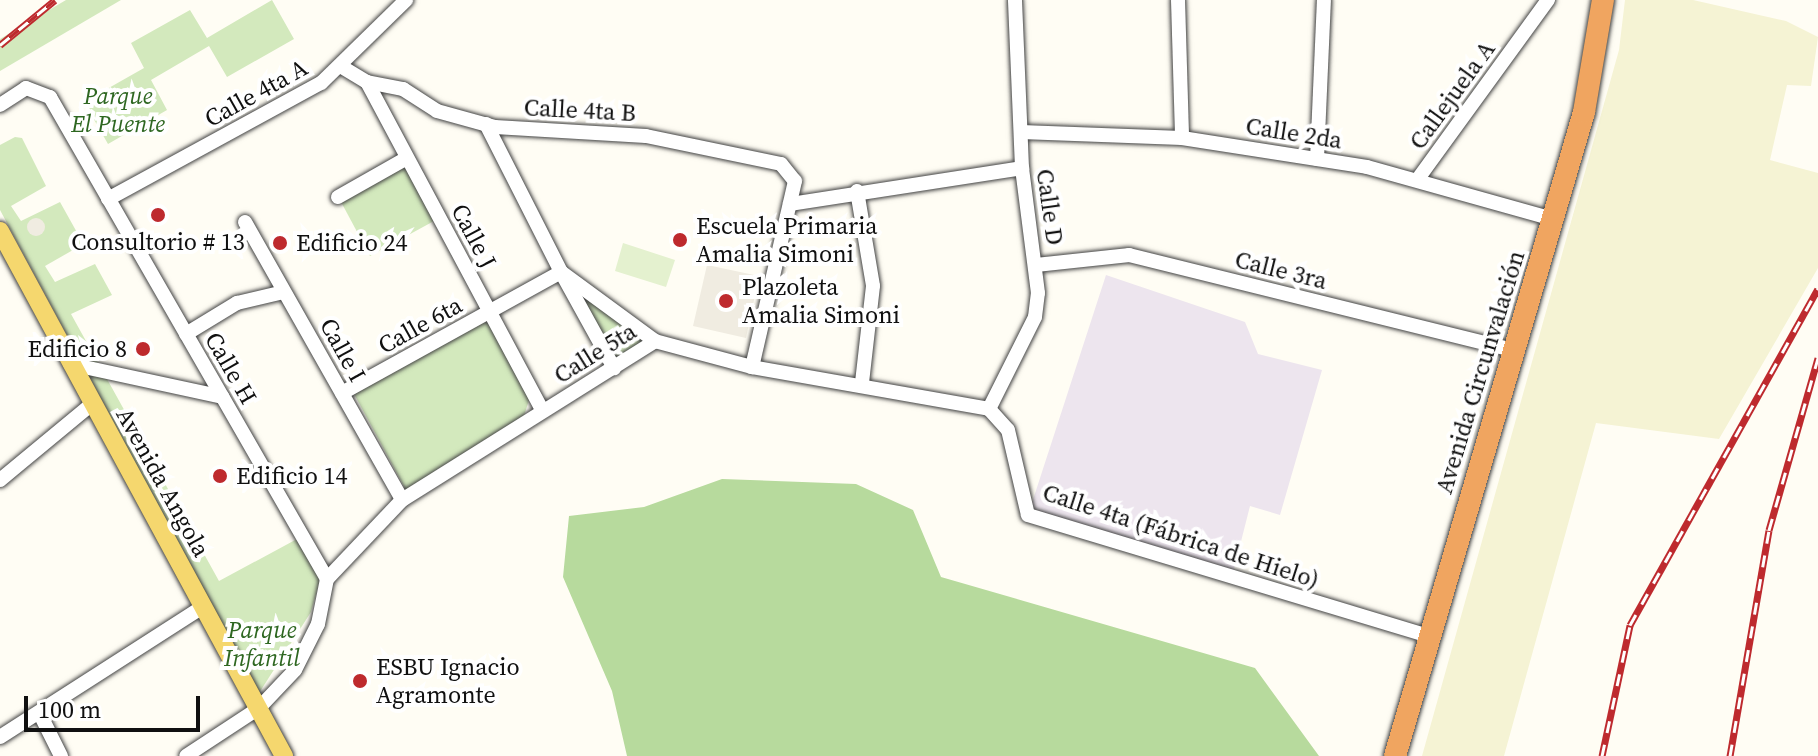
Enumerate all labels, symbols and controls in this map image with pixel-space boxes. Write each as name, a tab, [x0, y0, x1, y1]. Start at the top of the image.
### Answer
street label: Callejuela A	[1403, 35, 1501, 155]
street label: Calle 4ta A	[200, 53, 312, 133]
park label: Parque El Puente	[71, 82, 165, 138]
street label: Calle 4ta B	[523, 93, 637, 127]
street label: Calle 2da	[1244, 111, 1344, 155]
street label: Calle D	[1030, 167, 1070, 247]
street label: Calle J	[445, 199, 503, 273]
marker: Consultorio # 13	[149, 206, 167, 224]
place label: Escuela Primaria Amalia Simoni	[696, 212, 878, 268]
place label: Consultorio # 13	[71, 228, 245, 256]
place label: Edificio 24	[296, 229, 407, 257]
marker: Escuela Primaria Amalia Simoni	[671, 231, 689, 249]
marker: Edificio 24	[271, 234, 289, 252]
street label: Calle 3ra	[1232, 245, 1330, 295]
street label: Avenida Circunvalación	[1429, 247, 1531, 497]
place label: Plazoleta Amalia Simoni	[742, 273, 900, 329]
street label: Calle 6ta	[373, 290, 467, 360]
marker: Plazoleta Amalia Simoni	[717, 292, 735, 310]
street label: Calle I	[314, 313, 372, 387]
street label: Calle 5ta	[549, 317, 641, 389]
street label: Calle H	[199, 327, 263, 409]
place label: Edificio 8	[28, 335, 127, 363]
marker: Edificio 8	[134, 340, 152, 358]
street label: Avenida Angola	[110, 402, 216, 562]
place label: Edificio 14	[236, 462, 347, 490]
marker: Edificio 14	[211, 467, 229, 485]
street label: Calle 4ta (Fábrica de Hielo)	[1039, 478, 1323, 594]
park label: Parque Infantil	[224, 616, 300, 672]
place label: ESBU Ignacio Agramonte	[376, 653, 520, 709]
marker: ESBU Ignacio Agramonte	[351, 672, 369, 690]
scale bar	[28, 680, 204, 730]
text: 100 m	[38, 693, 101, 726]

